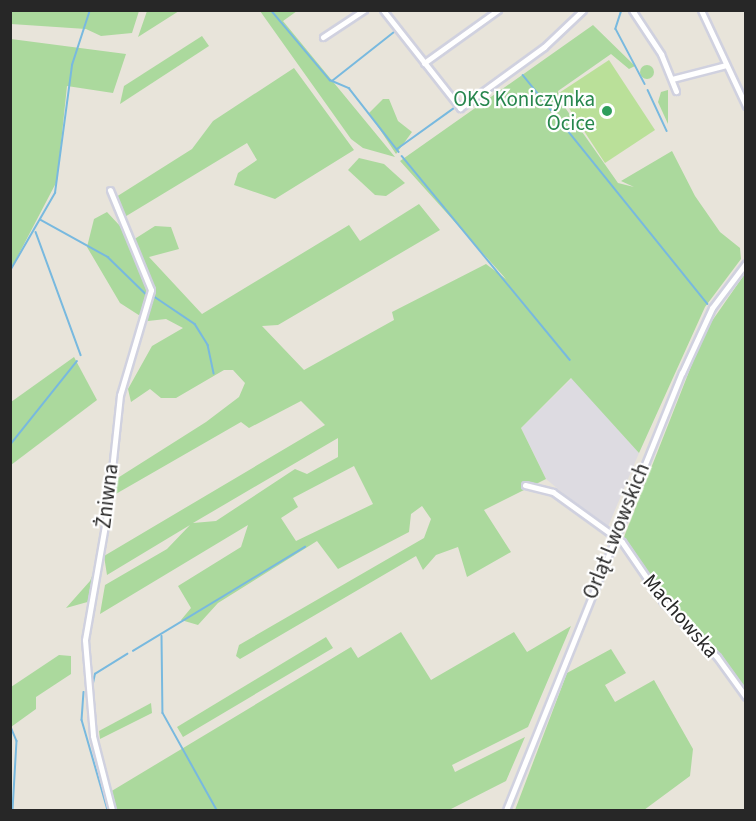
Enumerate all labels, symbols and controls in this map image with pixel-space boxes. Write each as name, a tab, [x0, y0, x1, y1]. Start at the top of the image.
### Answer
place label: OKS Koniczynka Ocice	[453, 86, 595, 136]
marker: OKS Koniczynka Ocice	[600, 104, 614, 118]
street label: Orląt Lwowskich	[577, 459, 655, 603]
street label: Żniwna	[91, 462, 123, 530]
street label: Machowska	[638, 569, 724, 663]

